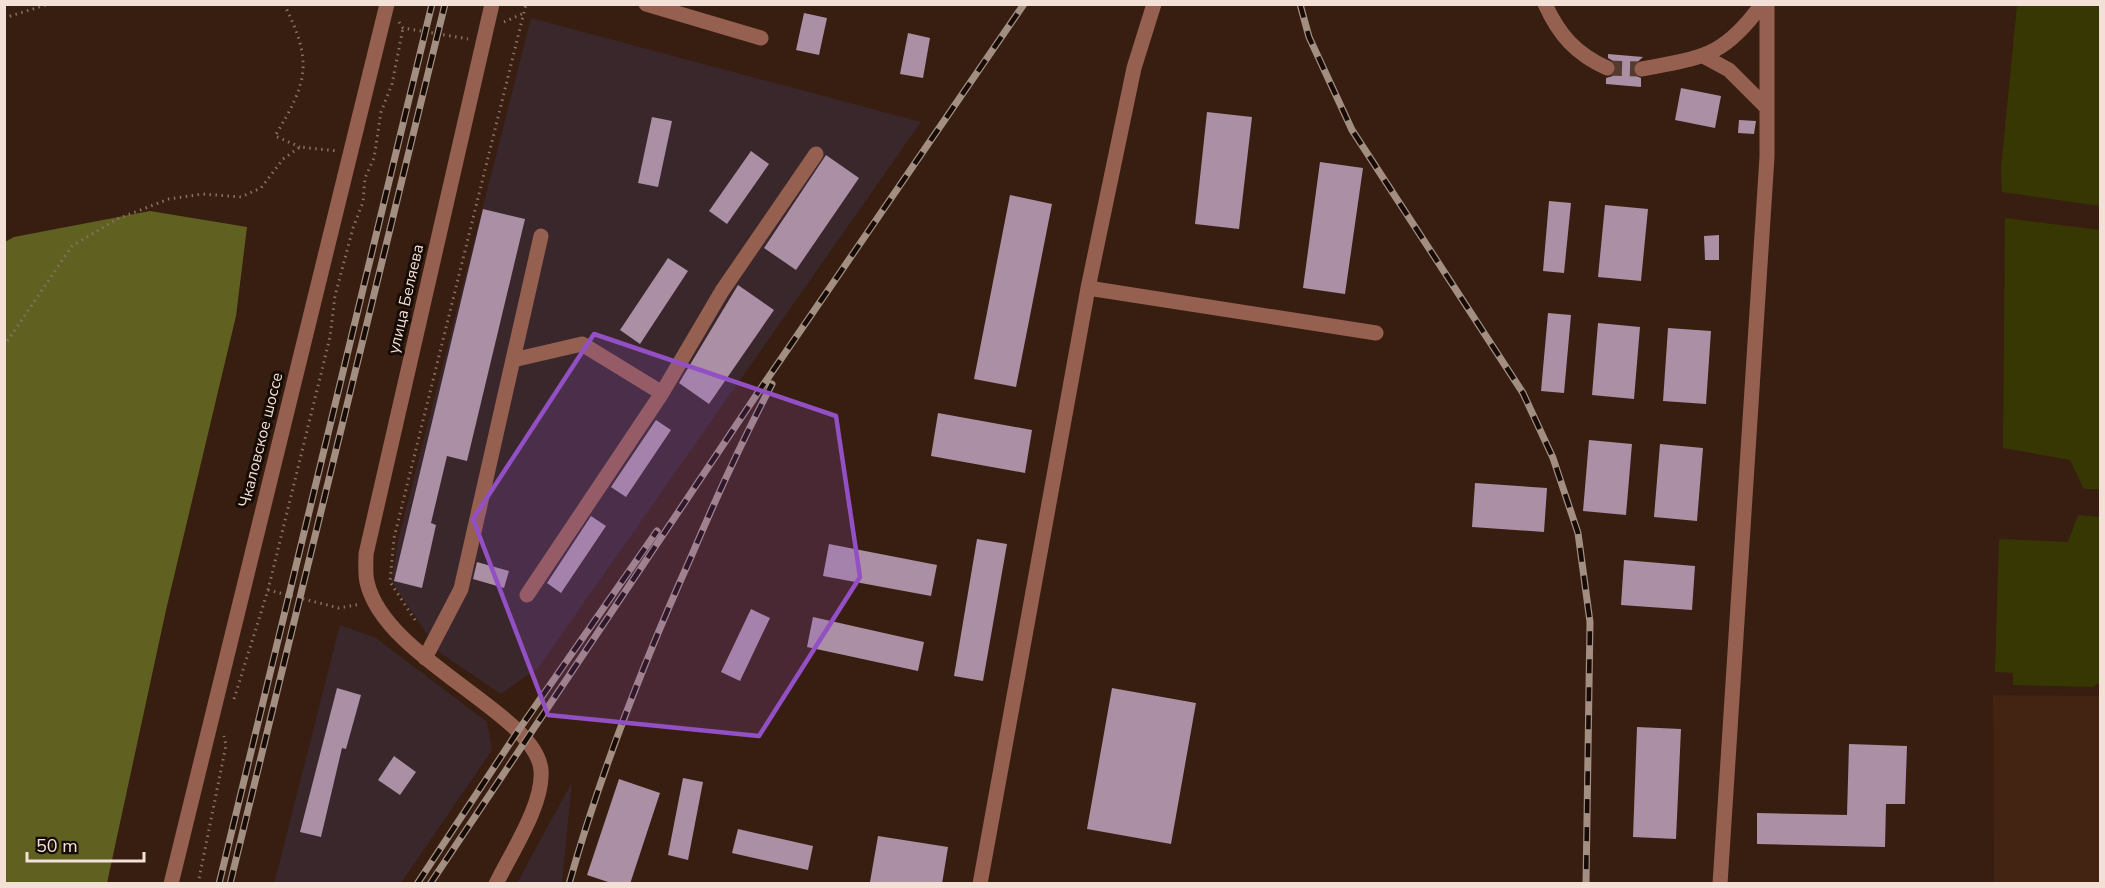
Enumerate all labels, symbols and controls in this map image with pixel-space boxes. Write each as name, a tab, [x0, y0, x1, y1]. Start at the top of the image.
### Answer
street label: улица Беляева	[383, 242, 429, 356]
street label: Чкаловское шоссе	[234, 370, 288, 510]
scale bar	[27, 825, 144, 863]
text: 50 m	[36, 834, 78, 858]

